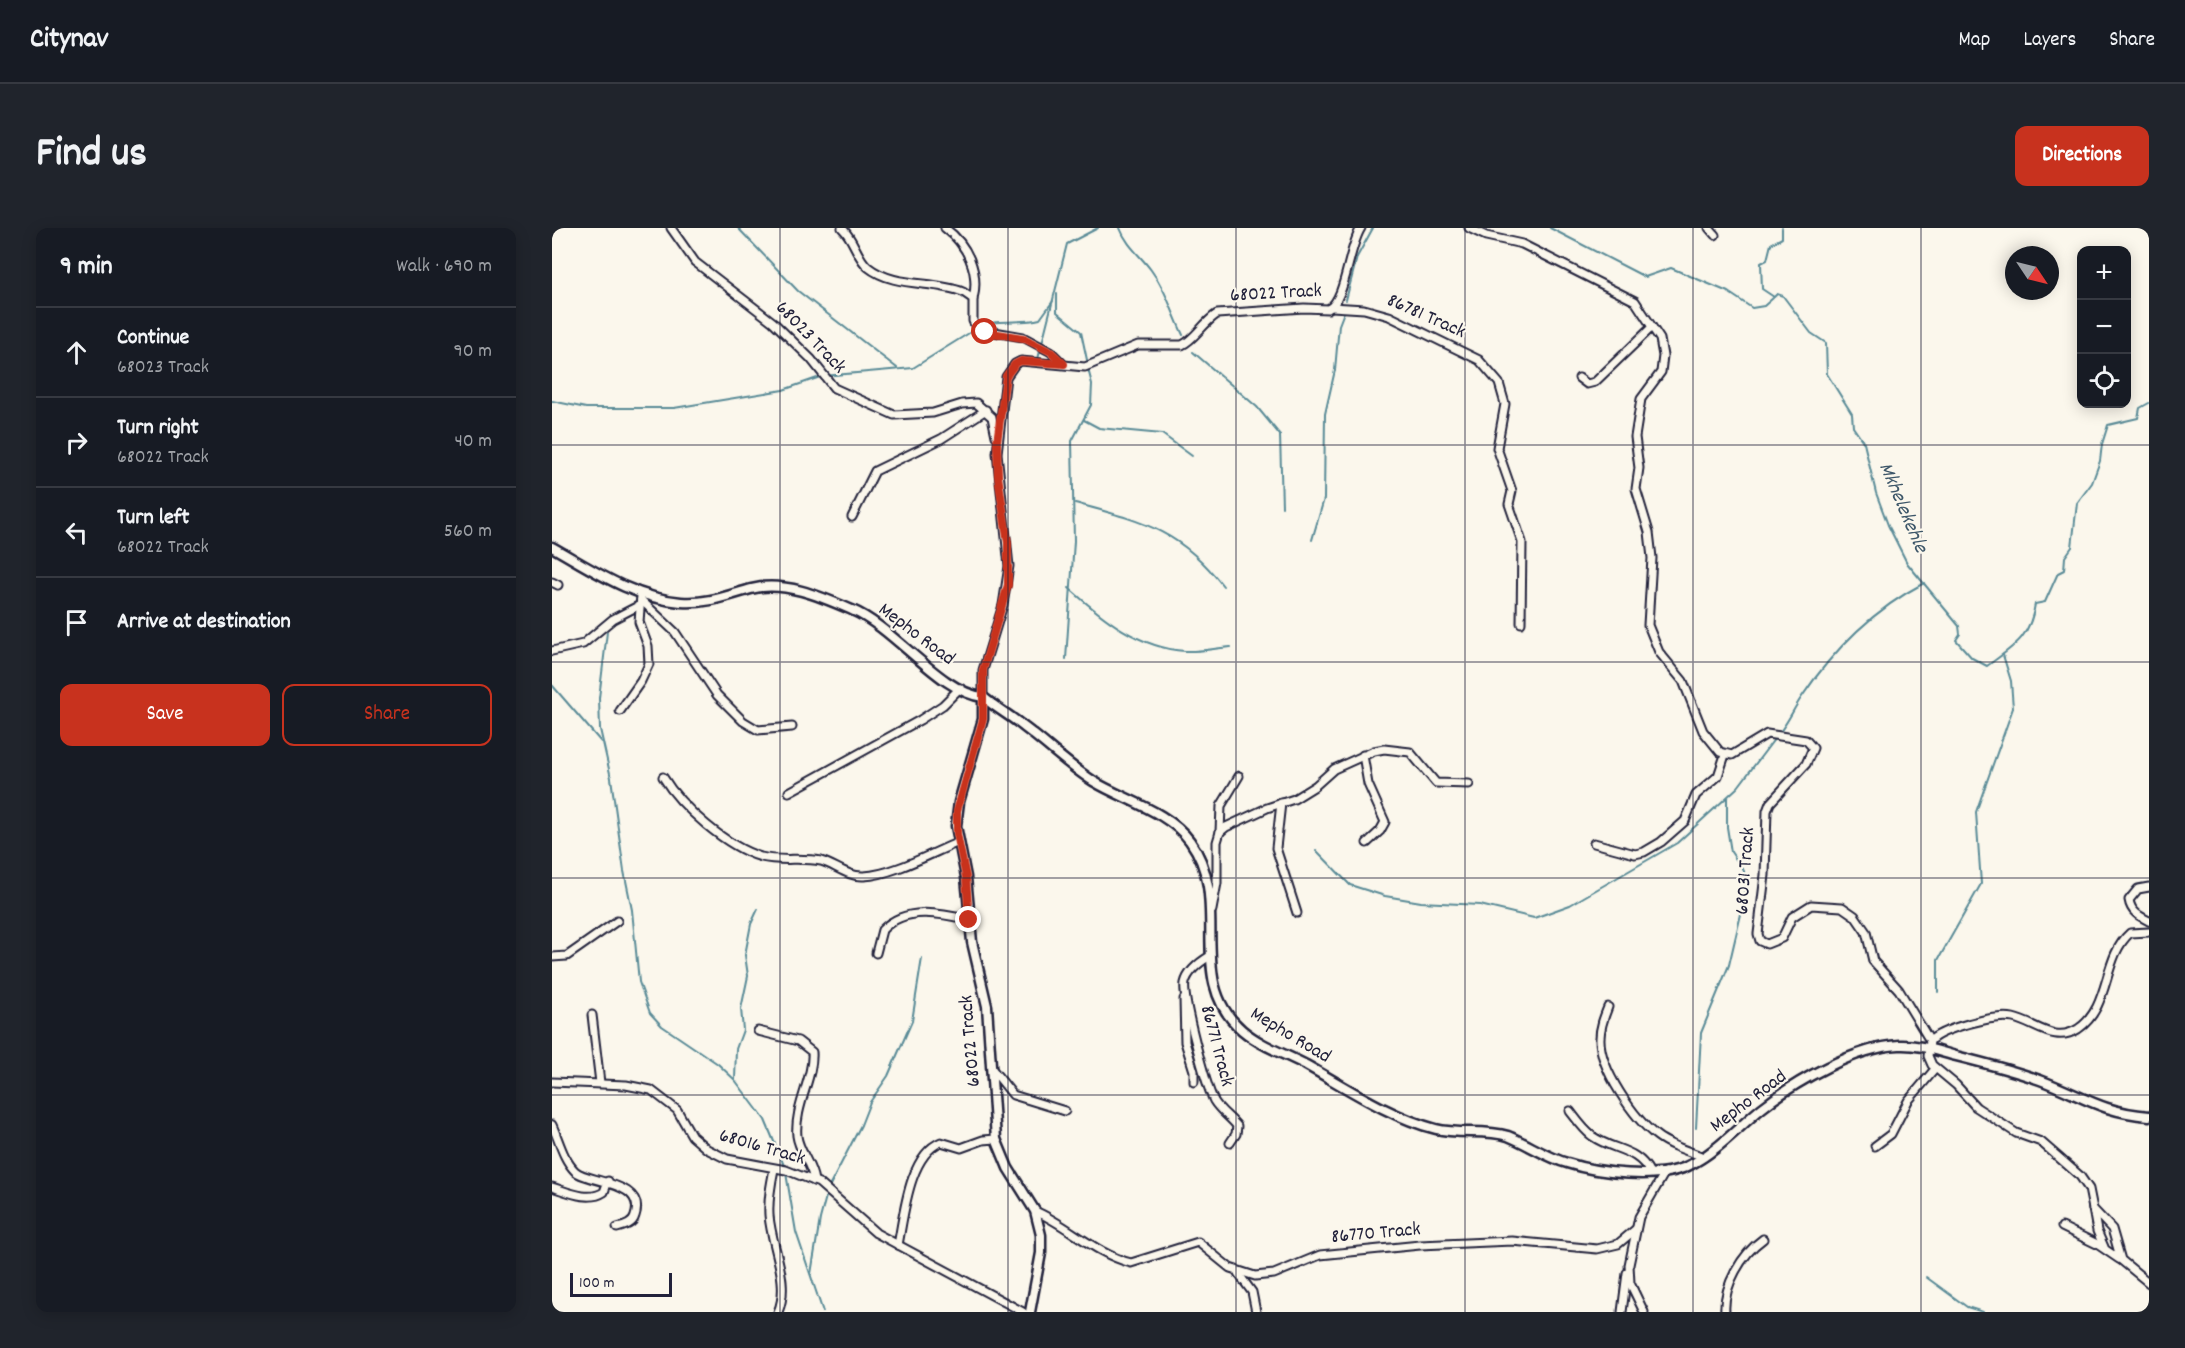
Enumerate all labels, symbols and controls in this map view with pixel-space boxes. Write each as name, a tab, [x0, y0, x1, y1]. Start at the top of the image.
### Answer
text: Citynav	[30, 21, 108, 61]
text: Map	[1959, 26, 1990, 56]
text: Layers	[2023, 26, 2076, 56]
text: Share	[2109, 26, 2155, 56]
text: Find us	[36, 126, 147, 186]
button: Directions	[2015, 126, 2149, 186]
north arrow	[2005, 246, 2059, 300]
map controls	[2077, 246, 2131, 408]
button: +	[2077, 246, 2131, 300]
text: 9 min	[60, 249, 113, 286]
text: Walk · 690 m	[396, 253, 492, 281]
street label: 68022 Track	[1229, 278, 1323, 310]
street label: 86781 Track	[1382, 287, 1470, 347]
street label: 68023 Track	[768, 295, 852, 381]
button: −	[2077, 300, 2131, 354]
route start	[971, 318, 997, 344]
text: Continue	[117, 323, 189, 354]
icon: ahead	[60, 336, 93, 369]
text: 90 m	[454, 338, 492, 366]
text: 68023 Track	[117, 354, 209, 382]
button: locate	[2077, 354, 2131, 408]
text: Turn right	[117, 413, 199, 444]
icon: right	[60, 426, 93, 459]
text: 40 m	[454, 428, 492, 456]
text: 68022 Track	[117, 444, 209, 472]
water label: Mkhelekehle	[1869, 458, 1935, 560]
text: Turn left	[117, 503, 189, 534]
icon: left	[60, 516, 93, 549]
text: 560 m	[444, 518, 492, 546]
text: 68022 Track	[117, 534, 209, 562]
street label: Mepho Road	[872, 597, 960, 673]
icon: arrive	[60, 606, 93, 639]
text: Arrive at destination	[117, 607, 291, 638]
button: Save	[60, 684, 270, 746]
button: Share	[282, 684, 492, 746]
street label: 68031 Track	[1729, 826, 1763, 916]
route end	[955, 906, 981, 932]
street label: 68022 Track	[953, 994, 989, 1088]
street label: Mepho Road	[1244, 1001, 1336, 1071]
street label: 86771 Track	[1192, 1002, 1240, 1090]
street label: Mepho Road	[1705, 1064, 1793, 1140]
street label: 68016 Track	[716, 1122, 808, 1174]
street label: 86770 Track	[1330, 1216, 1422, 1252]
scale bar	[570, 1270, 672, 1298]
text: 100 m	[579, 1272, 615, 1295]

